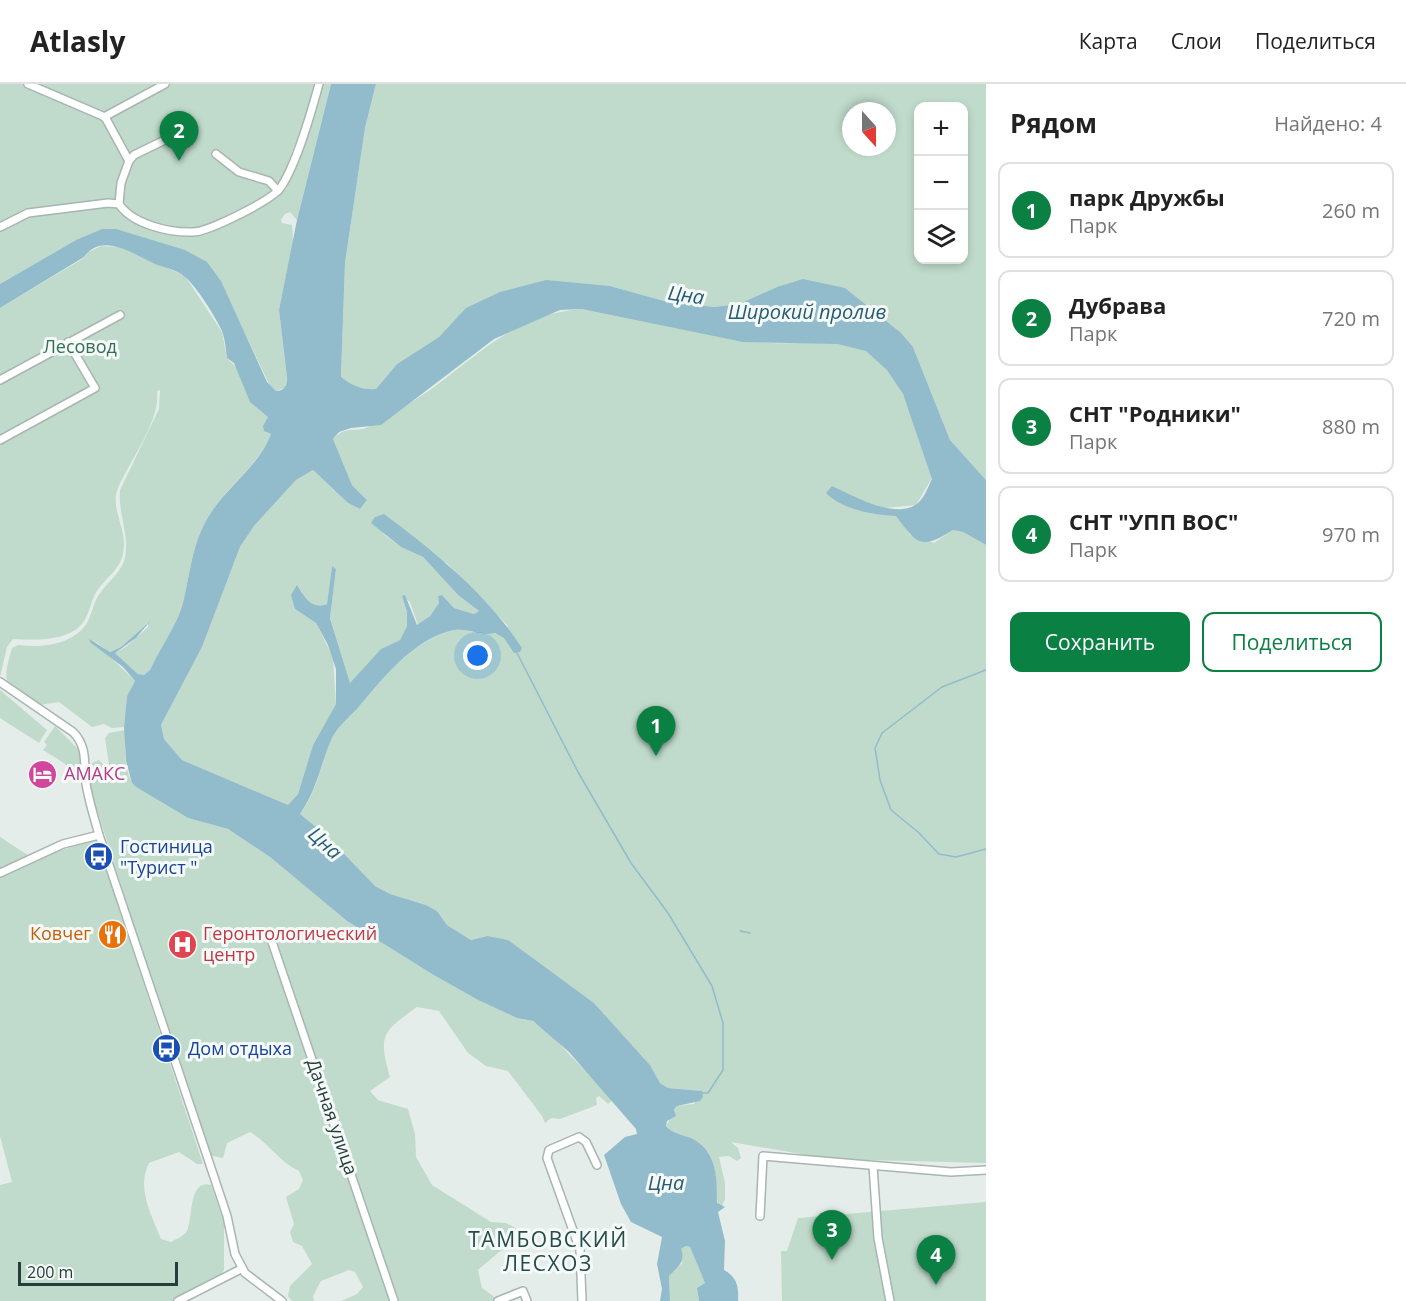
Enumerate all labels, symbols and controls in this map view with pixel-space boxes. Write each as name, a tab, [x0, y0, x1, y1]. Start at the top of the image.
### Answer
text: Atlasly	[30, 22, 125, 60]
text: Карта	[1079, 27, 1138, 55]
text: Слои	[1171, 27, 1222, 55]
text: Поделиться	[1255, 27, 1376, 55]
north arrow	[842, 102, 896, 156]
map controls	[914, 102, 968, 264]
button: +	[914, 102, 968, 156]
text: Рядом	[1010, 105, 1097, 141]
text: Найдено: 4	[1274, 110, 1382, 137]
pin: 2	[160, 112, 198, 161]
button: −	[914, 156, 968, 210]
text: парк Дружбы	[1069, 182, 1225, 212]
text: 1	[1026, 197, 1037, 224]
text: 260 m	[1322, 197, 1380, 224]
button: layers	[914, 210, 968, 264]
text: Парк	[1069, 212, 1117, 239]
water label: Цна	[666, 279, 706, 310]
text: Дубрава	[1069, 290, 1166, 320]
water label: Широкий пролив	[728, 298, 887, 325]
text: 2	[1026, 305, 1037, 332]
text: 720 m	[1322, 305, 1380, 332]
text: Парк	[1069, 320, 1117, 347]
park label: Лесовод	[43, 334, 117, 358]
text: СНТ "Родники"	[1069, 398, 1241, 428]
text: 3	[1026, 413, 1037, 440]
text: 880 m	[1322, 413, 1380, 440]
text: Парк	[1069, 428, 1117, 455]
text: СНТ "УПП ВОС"	[1069, 506, 1238, 536]
text: 4	[1026, 521, 1037, 548]
text: 970 m	[1322, 521, 1380, 548]
text: Парк	[1069, 536, 1117, 563]
button: Сохранить	[1010, 612, 1190, 672]
button: Поделиться	[1202, 612, 1382, 672]
your location	[463, 641, 492, 670]
pin: 1	[636, 706, 676, 756]
hotel icon: АМАКС	[27, 758, 59, 790]
place label: АМАКС	[64, 761, 125, 785]
water label: Цна	[303, 820, 348, 865]
place label: Гостиница "Турист "	[120, 834, 213, 879]
bus stop icon: Гостиница "Турист "	[83, 841, 115, 873]
restaurant icon: Ковчег	[96, 918, 128, 950]
place label: Ковчег	[30, 921, 91, 945]
place label: Геронтологический центр	[203, 921, 377, 966]
hospital icon: Геронтологический центр	[166, 928, 198, 960]
bus stop icon: Дом отдыха	[151, 1033, 183, 1065]
place label: Дом отдыха	[188, 1036, 292, 1060]
street label: Дачная улица	[302, 1055, 364, 1178]
water label: Цна	[648, 1169, 684, 1196]
pin: 3	[812, 1210, 852, 1260]
district label: ТАМБОВСКИЙ ЛЕСХОЗ	[468, 1225, 628, 1277]
pin: 4	[916, 1236, 956, 1285]
scale bar	[18, 1259, 178, 1286]
text: 200 m	[27, 1261, 73, 1283]

